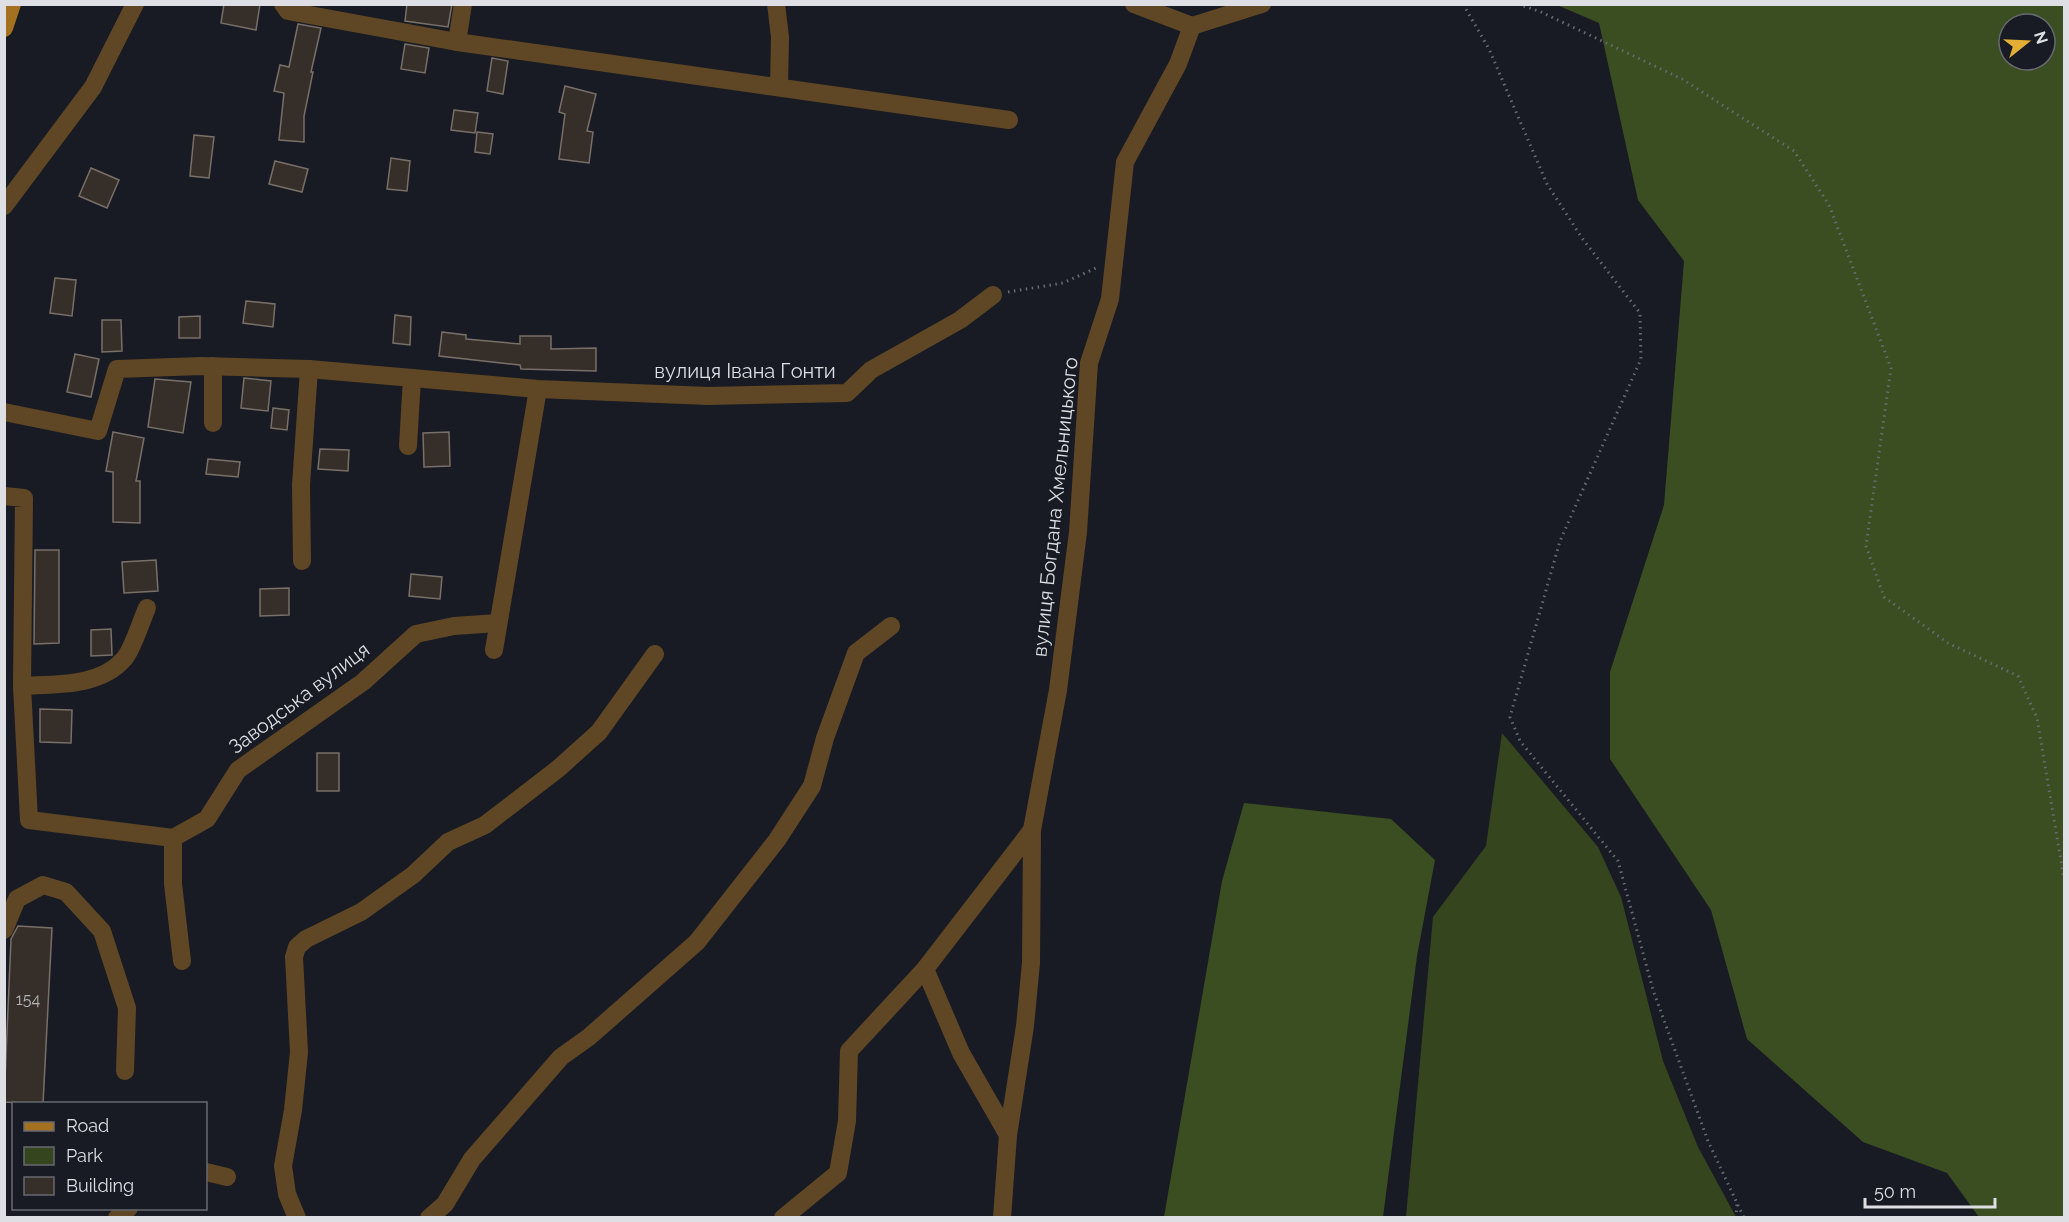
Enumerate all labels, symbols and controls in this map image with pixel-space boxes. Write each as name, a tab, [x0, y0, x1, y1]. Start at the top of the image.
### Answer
north arrow	[1997, 12, 2057, 72]
text: N	[2030, 29, 2052, 46]
street label: вулиця Богдана Хмельницького	[1027, 356, 1083, 658]
street label: вулиця Івана Гонти	[654, 359, 836, 383]
street label: Заводська вулиця	[224, 637, 374, 759]
house number: 154	[16, 990, 40, 1009]
legend	[12, 1102, 207, 1210]
text: Road	[66, 1115, 109, 1136]
text: Park	[66, 1145, 103, 1166]
scale bar	[1865, 1171, 1996, 1209]
text: Building	[66, 1175, 134, 1196]
text: 50 m	[1874, 1181, 1916, 1202]

